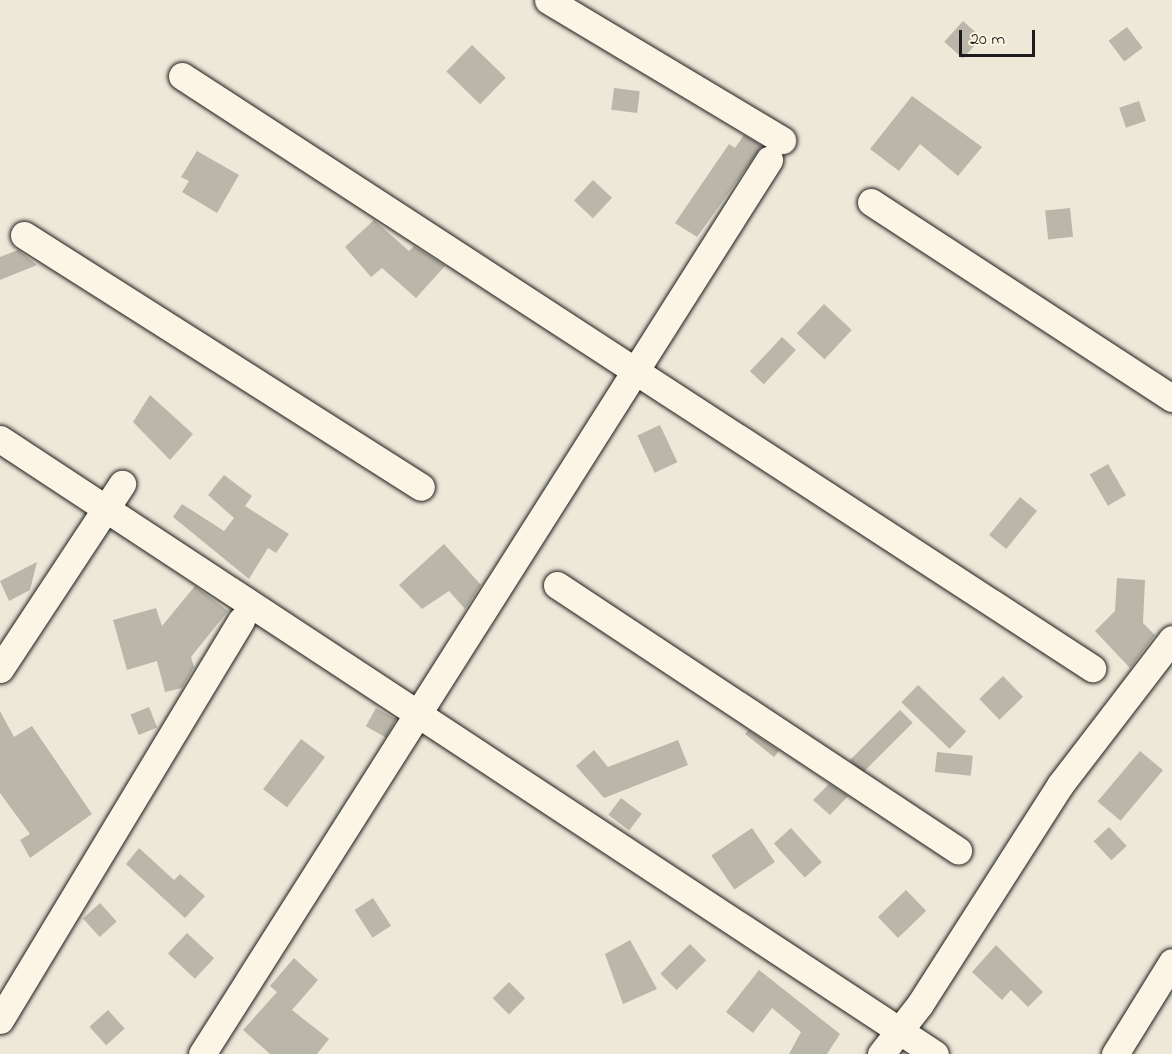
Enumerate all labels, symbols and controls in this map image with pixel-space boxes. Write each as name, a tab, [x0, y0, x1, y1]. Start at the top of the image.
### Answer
scale bar	[962, 18, 1038, 56]
text: 20 m	[970, 27, 1005, 53]

